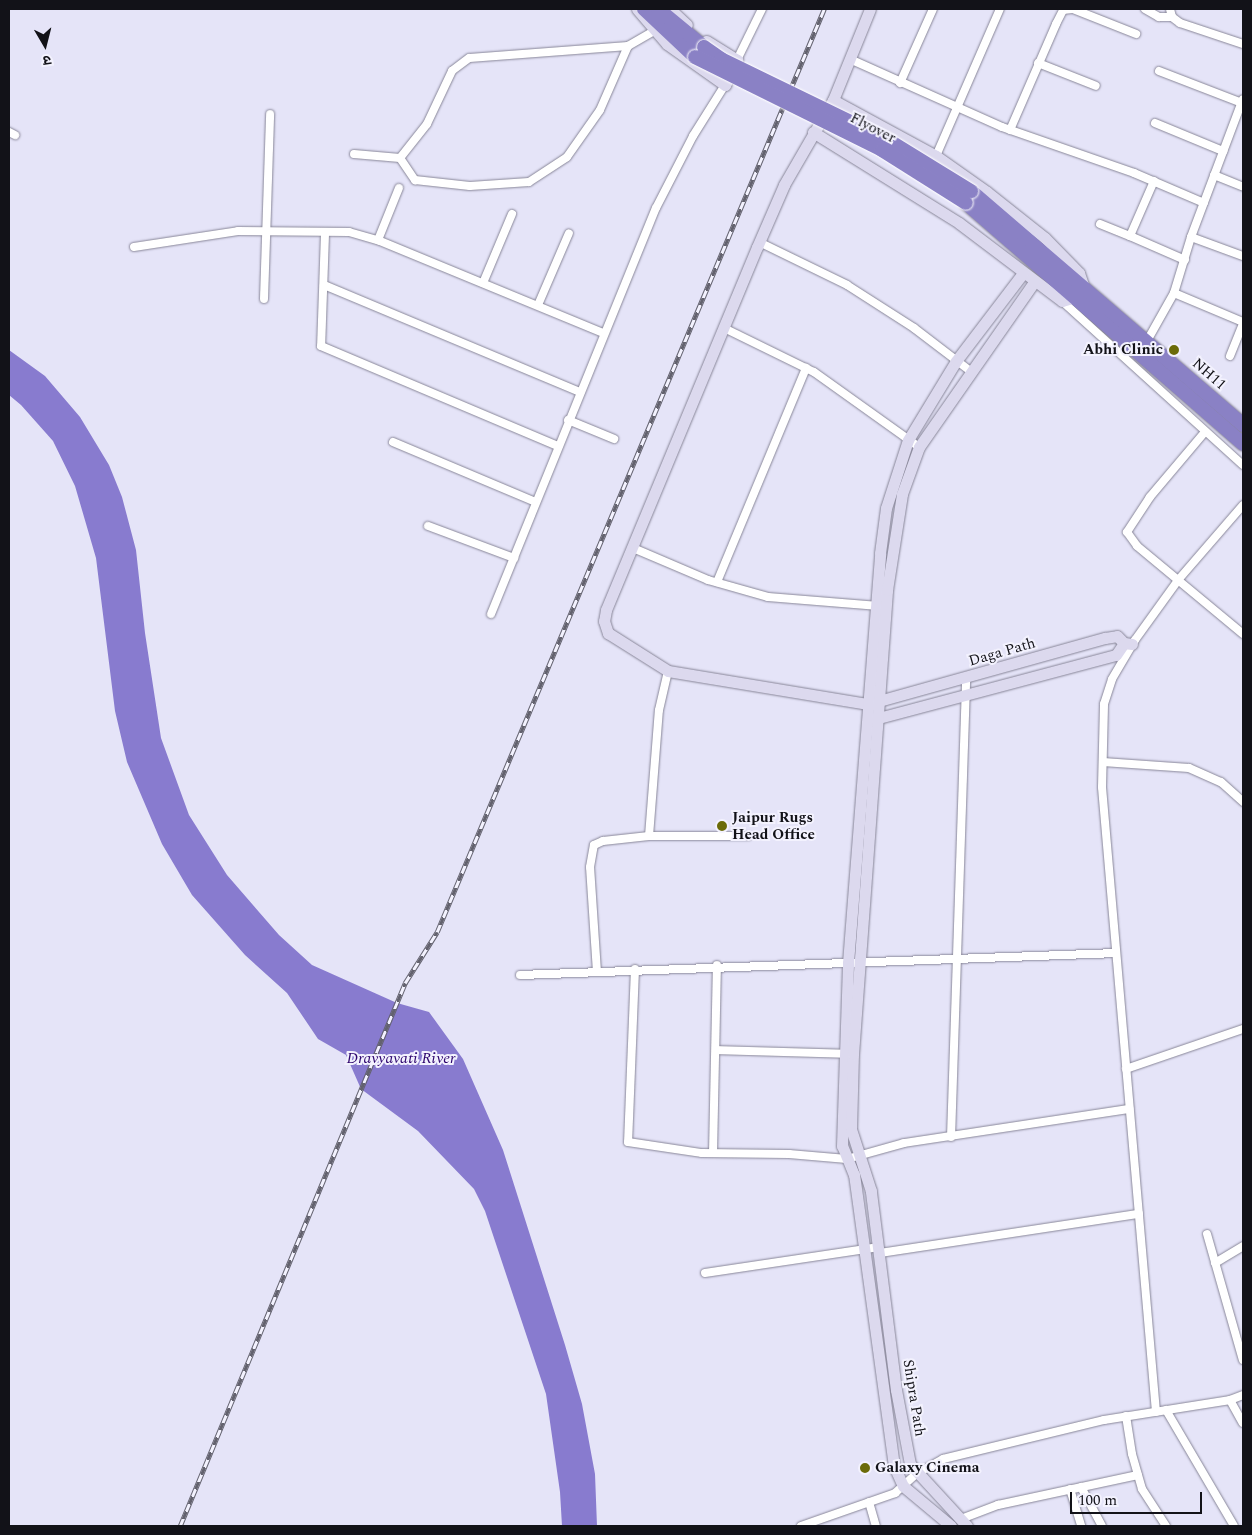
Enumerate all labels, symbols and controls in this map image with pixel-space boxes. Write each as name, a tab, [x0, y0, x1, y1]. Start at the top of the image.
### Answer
north arrow	[20, 20, 70, 70]
text: उ	[42, 49, 53, 71]
street label: Flyover	[847, 109, 899, 147]
place label: Abhi Clinic	[1083, 341, 1163, 359]
marker: Abhi Clinic	[1167, 343, 1181, 357]
street label: NH11	[1188, 354, 1230, 394]
street label: Daga Path	[967, 634, 1037, 670]
place label: Jaipur Rugs Head Office	[732, 808, 815, 843]
marker: Jaipur Rugs Head Office	[716, 820, 728, 832]
water label: Dravyavati River	[346, 1048, 456, 1068]
street label: Shipra Path	[899, 1358, 929, 1438]
place label: Galaxy Cinema	[875, 1459, 980, 1477]
marker: Galaxy Cinema	[859, 1462, 871, 1474]
scale bar	[1072, 1482, 1204, 1514]
text: 100 m	[1078, 1489, 1117, 1512]

